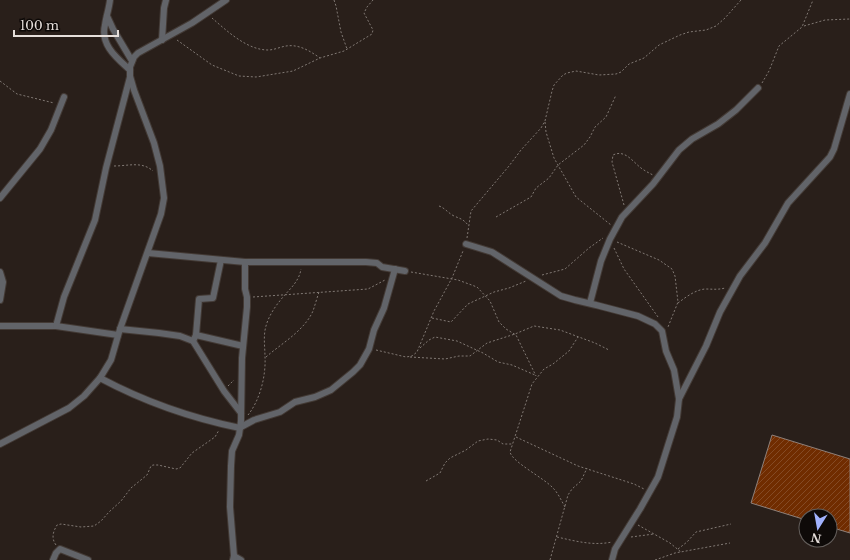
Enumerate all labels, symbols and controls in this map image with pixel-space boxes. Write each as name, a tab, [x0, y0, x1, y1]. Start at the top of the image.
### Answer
scale bar	[14, 12, 118, 38]
text: 100 m	[20, 18, 59, 33]
north arrow	[798, 508, 838, 548]
text: N	[809, 530, 823, 546]

